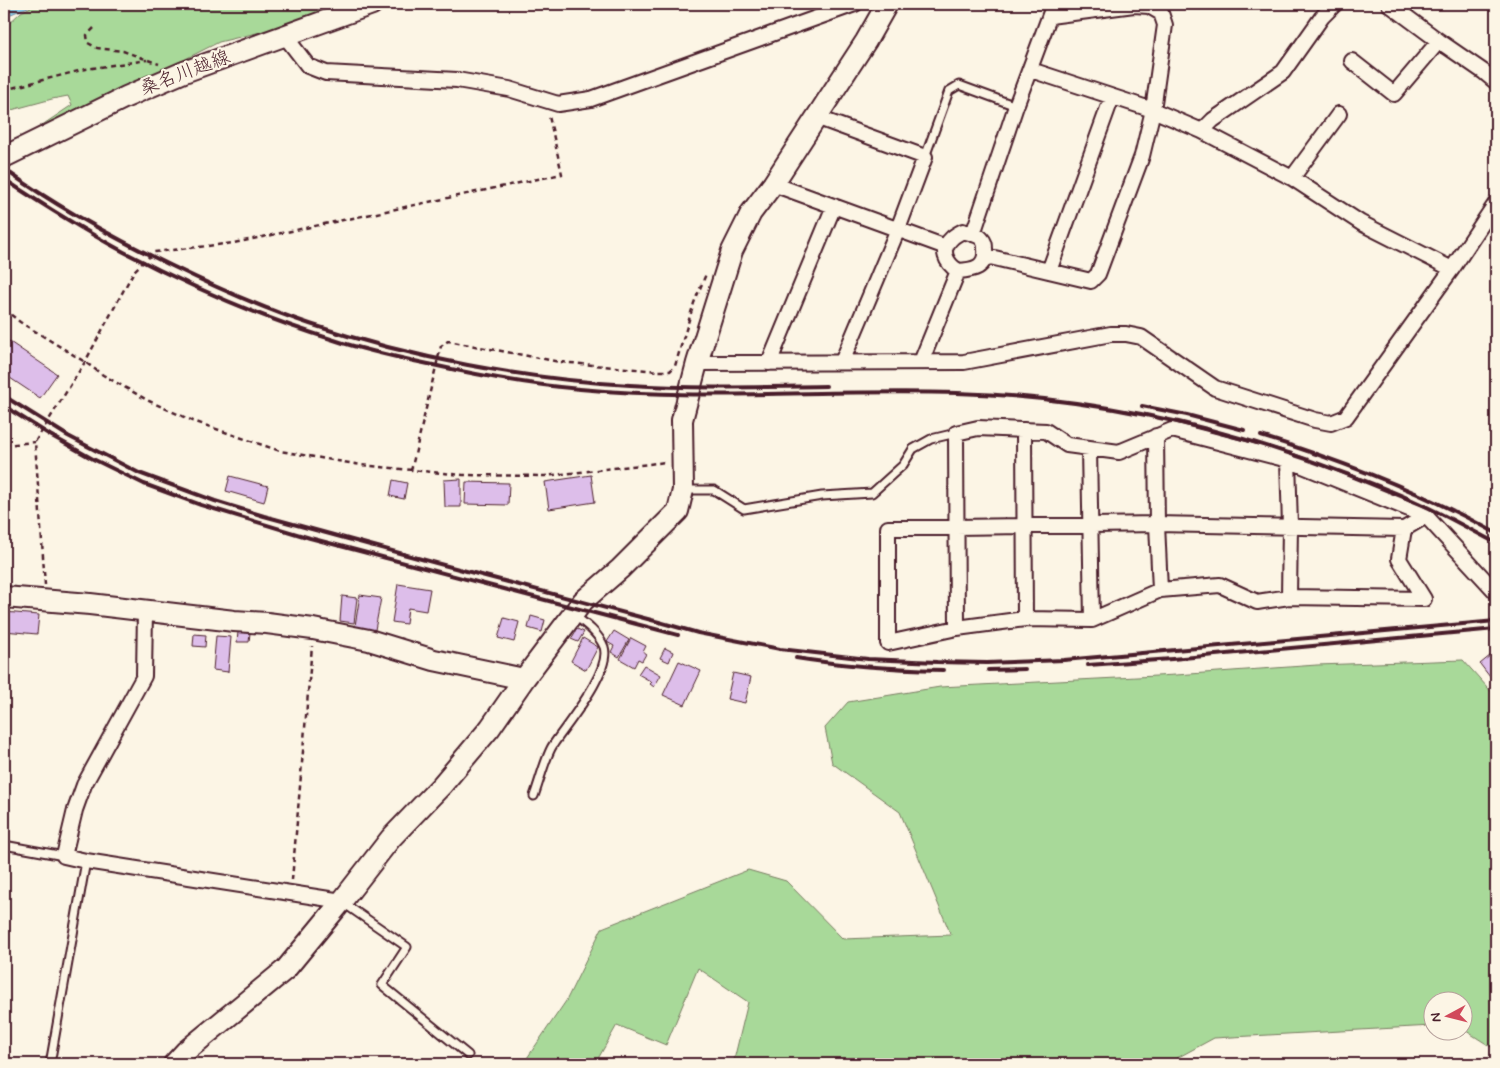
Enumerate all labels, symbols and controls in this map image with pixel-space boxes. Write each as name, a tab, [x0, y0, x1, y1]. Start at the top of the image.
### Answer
street label: 桑名川越線	[136, 44, 234, 102]
north arrow	[1422, 990, 1472, 1040]
text: N	[1427, 1012, 1446, 1023]

